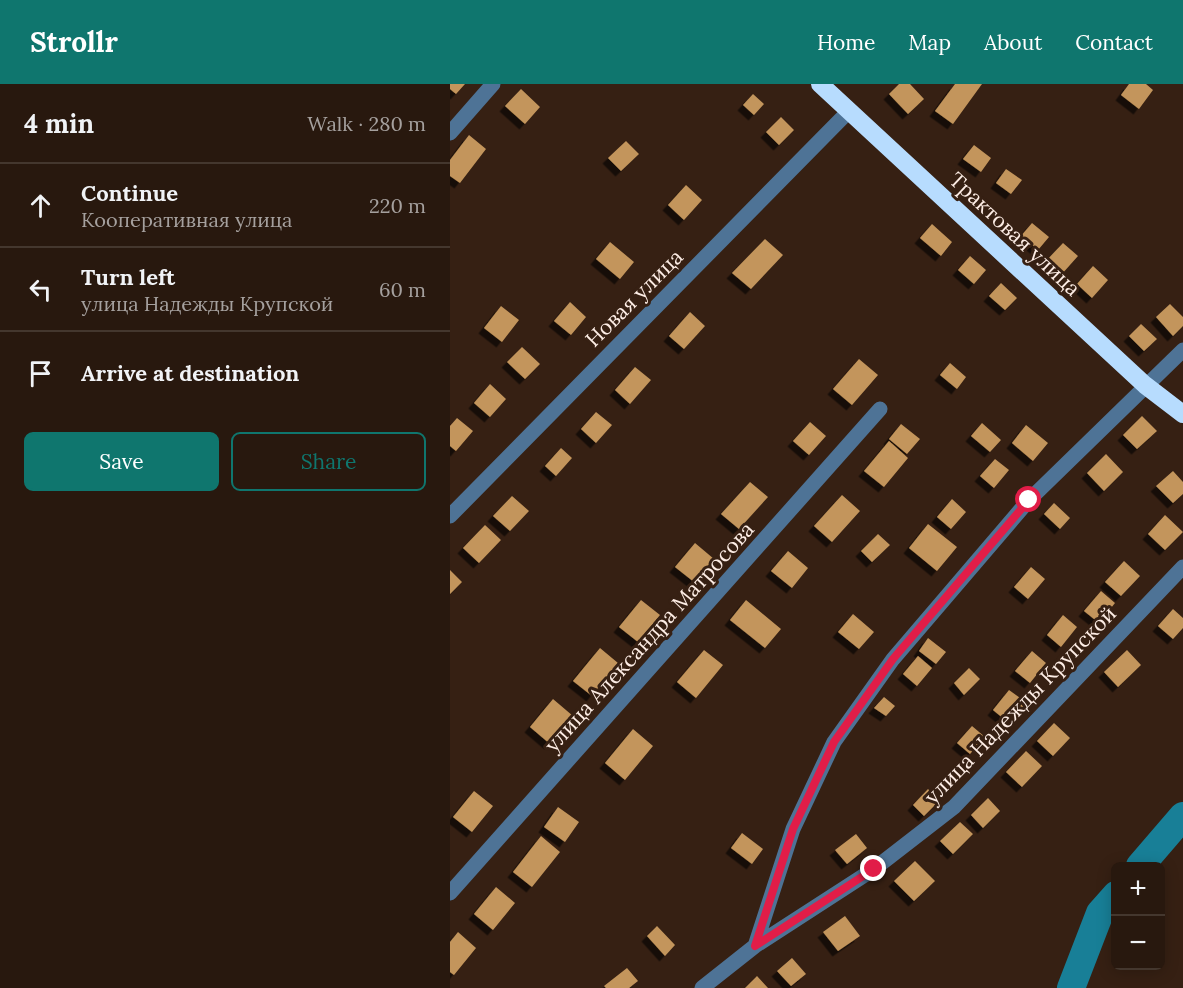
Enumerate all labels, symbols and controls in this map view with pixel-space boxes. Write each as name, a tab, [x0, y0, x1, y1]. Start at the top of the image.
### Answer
text: Strollr	[30, 24, 118, 60]
text: Home	[817, 29, 875, 56]
text: Map	[908, 29, 951, 56]
text: About	[984, 29, 1042, 56]
text: Contact	[1075, 29, 1153, 56]
text: 4 min	[24, 107, 94, 140]
text: Walk · 280 m	[307, 111, 426, 136]
street label: Трактовая улица	[944, 166, 1086, 302]
text: Continue	[81, 179, 178, 207]
icon: ahead	[24, 189, 57, 222]
text: 220 m	[369, 193, 426, 218]
text: Кооперативная улица	[81, 207, 292, 232]
street label: Новая улица	[579, 243, 689, 353]
text: Turn left	[81, 263, 175, 291]
icon: left	[24, 273, 57, 306]
text: 60 m	[379, 277, 426, 302]
text: улица Надежды Крупской	[81, 291, 333, 316]
icon: arrive	[24, 357, 57, 390]
text: Arrive at destination	[81, 359, 299, 387]
button: Save	[24, 432, 219, 491]
button: Share	[231, 432, 426, 491]
route start	[1015, 486, 1041, 512]
street label: улица Александра Матросова	[538, 516, 760, 758]
street label: улица Надежды Крупской	[918, 600, 1122, 810]
route end	[860, 855, 886, 881]
map controls	[1111, 862, 1165, 970]
button: +	[1111, 862, 1165, 916]
button: −	[1111, 916, 1165, 970]

